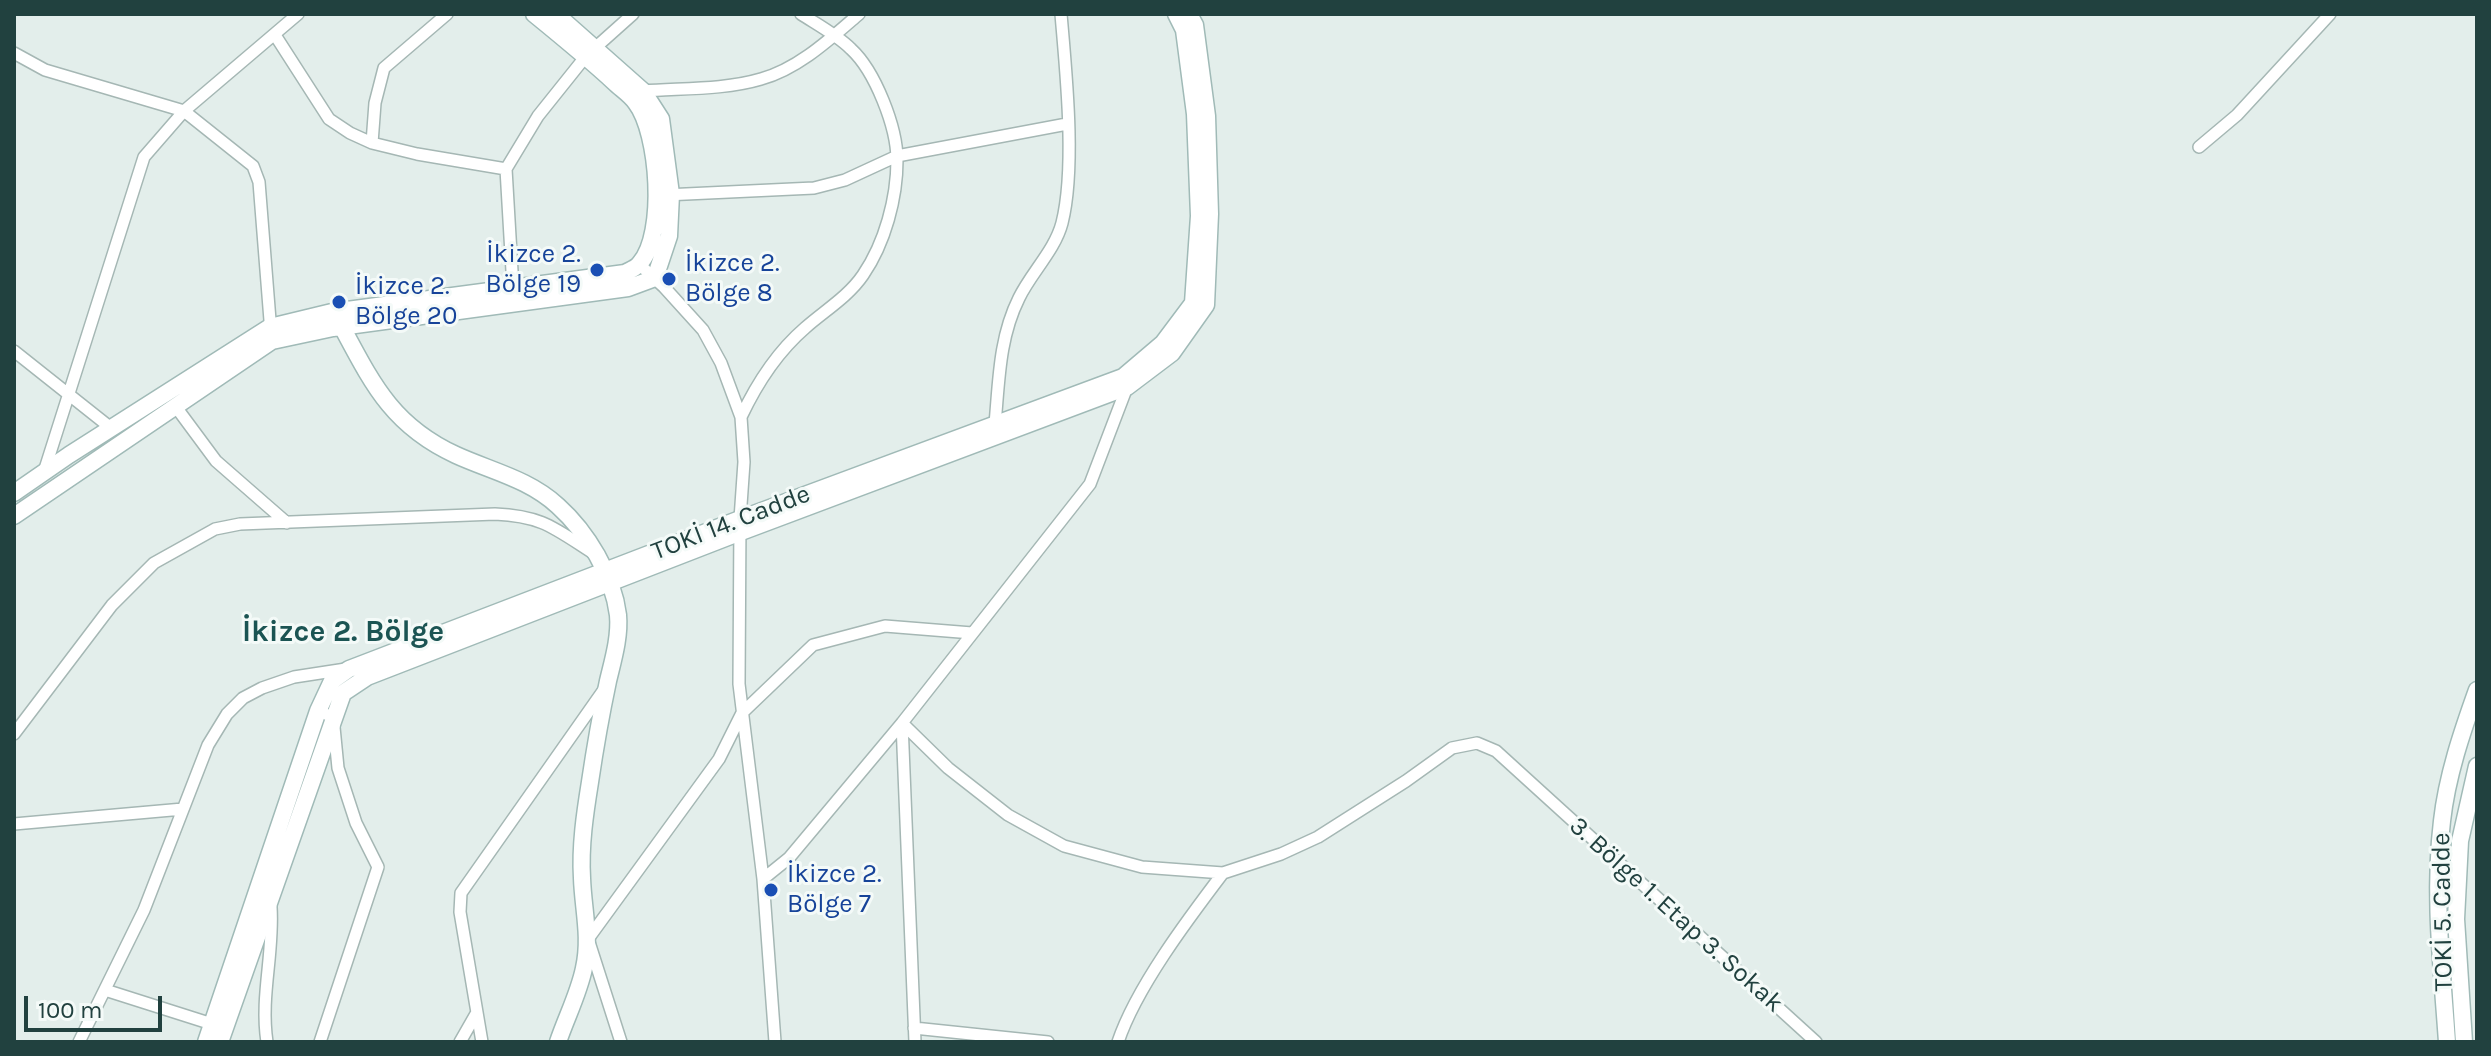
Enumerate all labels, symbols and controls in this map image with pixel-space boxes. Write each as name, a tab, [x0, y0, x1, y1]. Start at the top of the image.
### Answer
place label: İkizce 2. Bölge 19	[485, 239, 581, 300]
place label: İkizce 2. Bölge 8	[685, 248, 780, 310]
marker: İkizce 2. Bölge 19	[588, 261, 606, 279]
marker: İkizce 2. Bölge 8	[660, 270, 678, 288]
place label: İkizce 2. Bölge 20	[355, 271, 457, 332]
marker: İkizce 2. Bölge 20	[330, 293, 348, 311]
street label: TOKİ 14. Cadde	[647, 478, 815, 568]
district label: İkizce 2. Bölge	[242, 614, 444, 650]
street label: 3. Bölge 1. Etap 3. Sokak	[1563, 811, 1789, 1019]
street label: TOKİ 5. Cadde	[2426, 832, 2460, 992]
place label: İkizce 2. Bölge 7	[787, 859, 882, 920]
marker: İkizce 2. Bölge 7	[762, 881, 780, 899]
scale bar	[28, 980, 166, 1030]
text: 100 m	[38, 996, 103, 1024]

